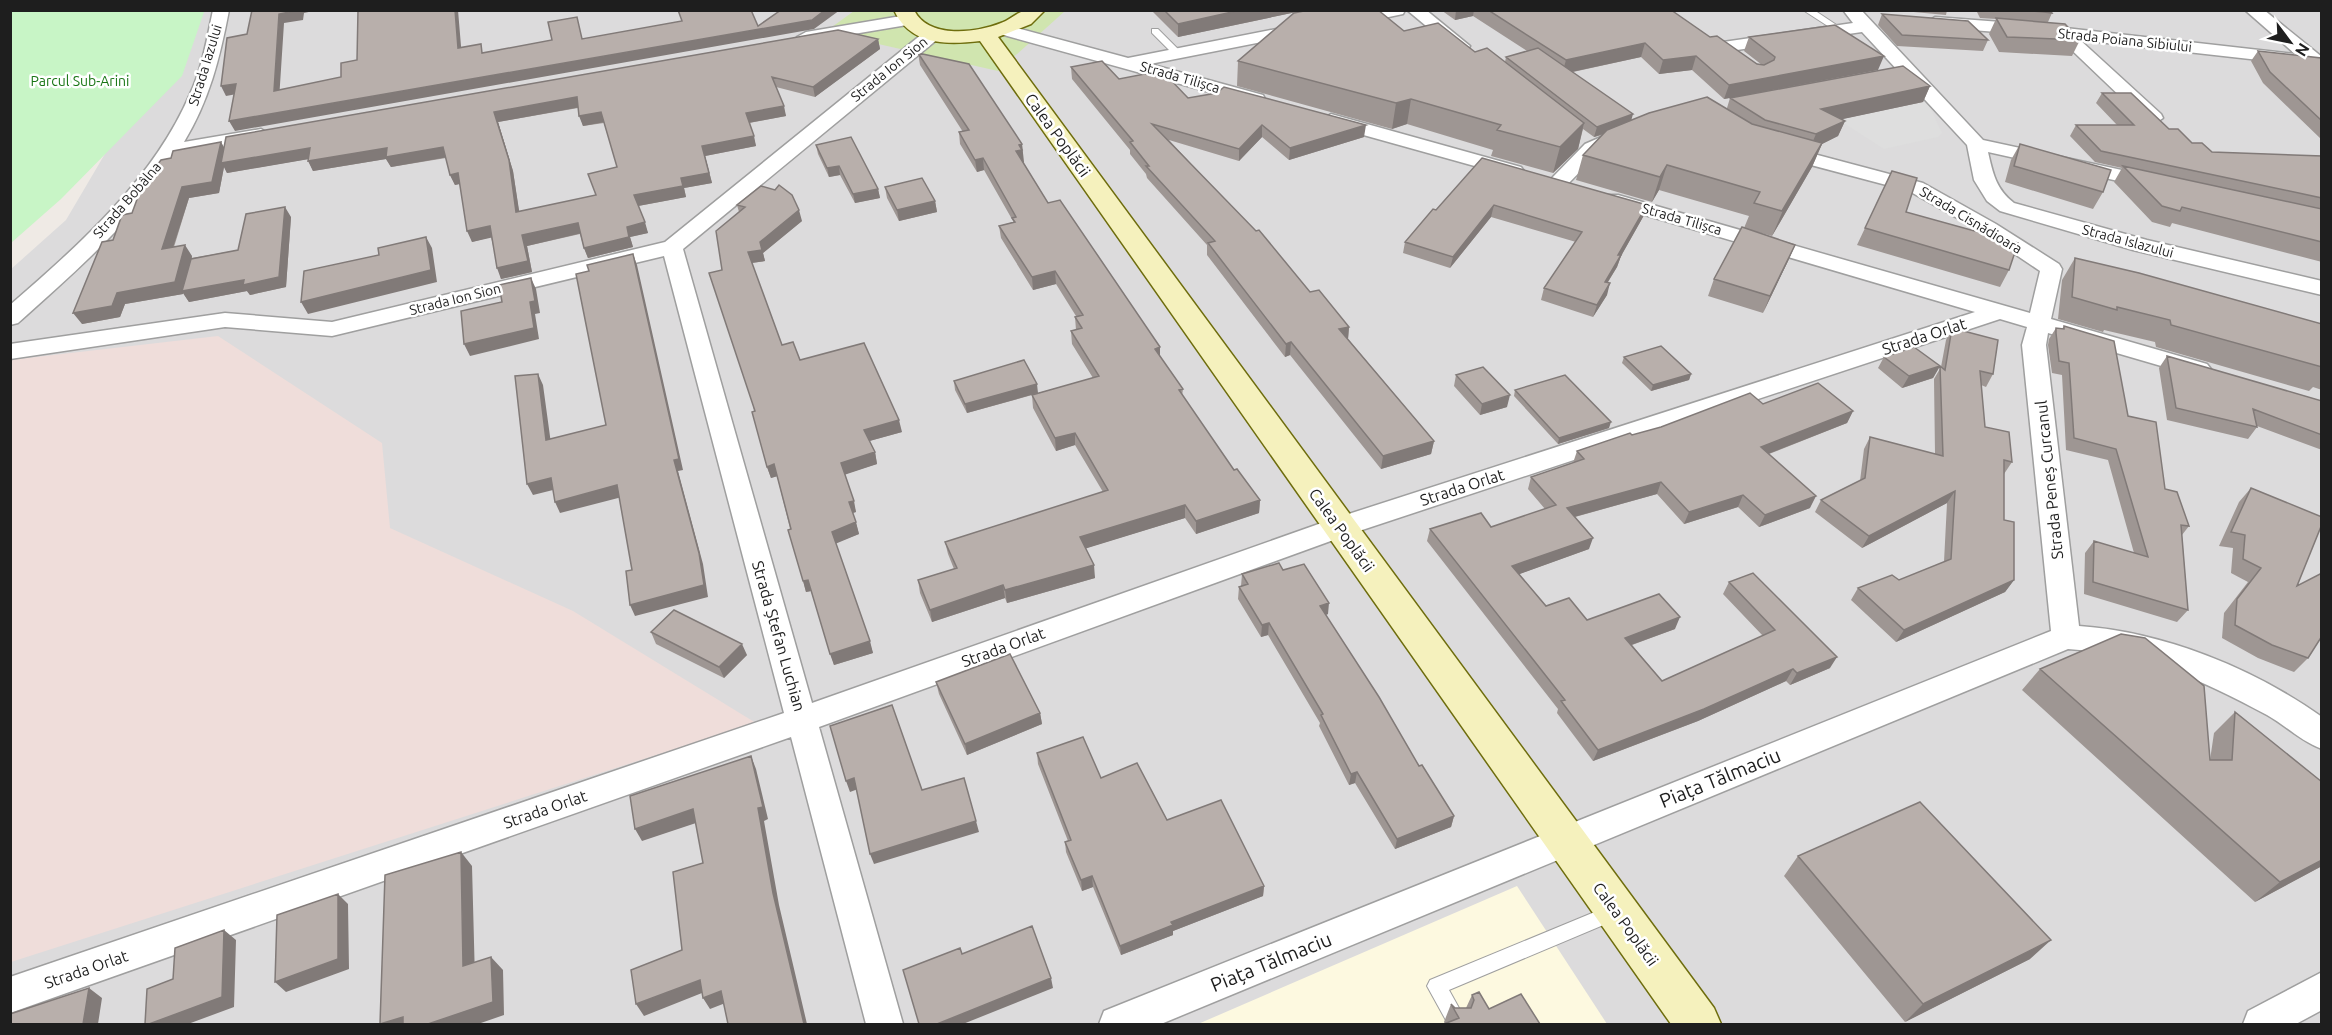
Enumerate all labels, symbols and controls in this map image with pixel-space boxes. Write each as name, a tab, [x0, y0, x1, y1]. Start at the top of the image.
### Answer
north arrow	[2260, 12, 2320, 72]
street label: Strada Iazului	[185, 22, 225, 108]
street label: Strada Poiana Sibiului	[2057, 25, 2193, 55]
street label: Strada Ion Sion	[848, 33, 930, 105]
text: N	[2292, 40, 2314, 60]
street label: Strada Tilișca	[1138, 58, 1222, 96]
park label: Parcul Sub-Arini	[31, 73, 129, 89]
street label: Calea Poplăcii	[1022, 90, 1094, 180]
street label: Strada Bobâlna	[90, 159, 164, 241]
street label: Strada Cisnădioara	[1917, 183, 2025, 257]
street label: Strada Tilișca	[1640, 200, 1724, 238]
street label: Strada Islazului	[2081, 221, 2175, 261]
street label: Strada Ion Sion	[408, 280, 502, 318]
street label: Strada Orlat	[1880, 314, 1969, 358]
street label: Strada Peneș Curcanul	[2032, 400, 2066, 560]
street label: Strada Orlat	[1418, 465, 1507, 509]
street label: Calea Poplăcii	[1306, 485, 1378, 575]
street label: Strada Ștefan Luchian	[749, 559, 809, 713]
street label: Strada Orlat	[959, 623, 1048, 670]
street label: Piața Tălmaciu	[1656, 743, 1784, 812]
street label: Strada Orlat	[501, 786, 590, 832]
street label: Calea Poplăcii	[1590, 879, 1662, 969]
street label: Piața Tălmaciu	[1207, 927, 1335, 996]
street label: Strada Orlat	[42, 946, 131, 992]

